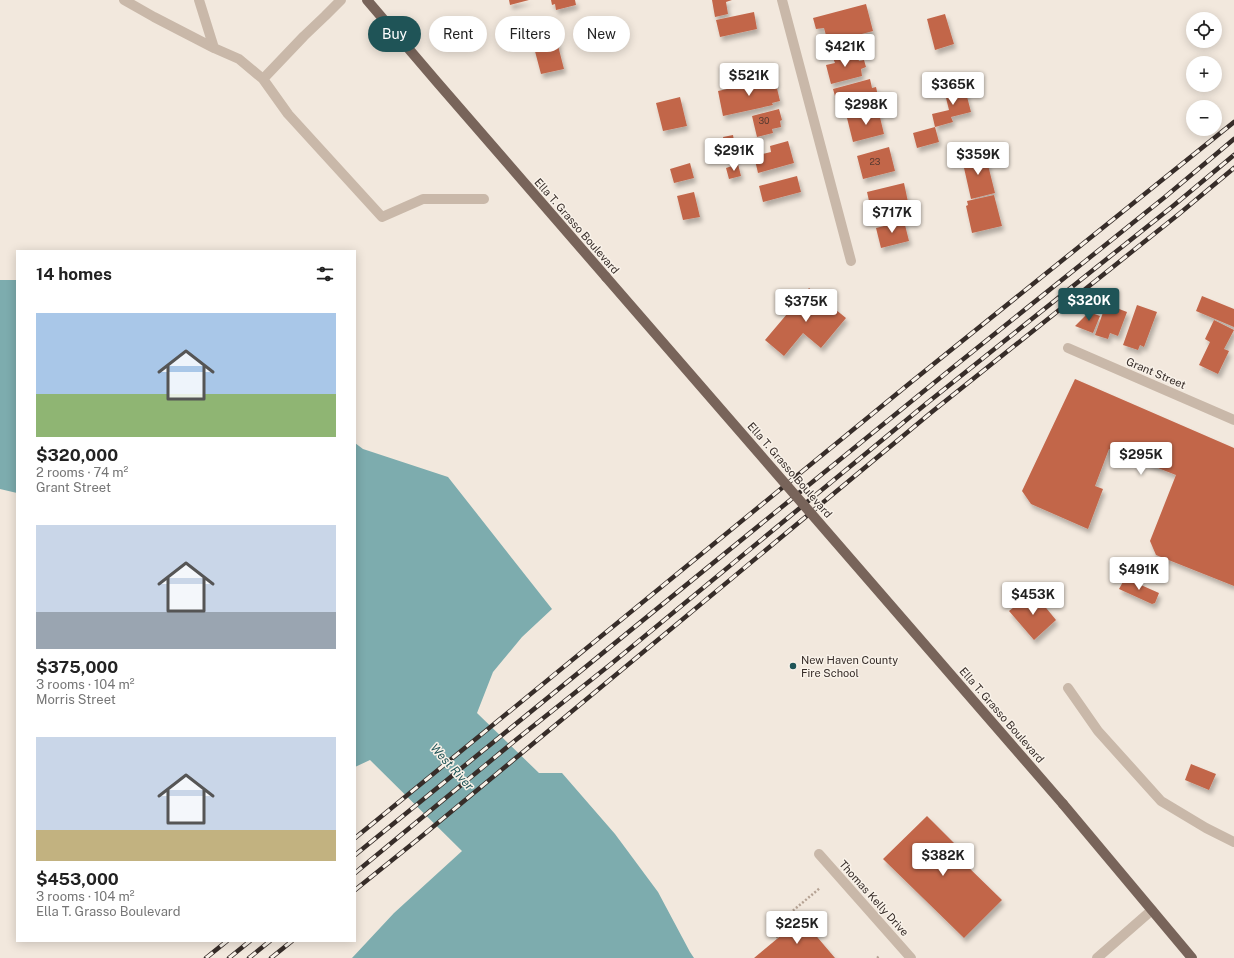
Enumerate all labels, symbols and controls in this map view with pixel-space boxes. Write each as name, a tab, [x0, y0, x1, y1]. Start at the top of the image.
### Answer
map controls	[1186, 12, 1222, 136]
button: locate	[1186, 12, 1222, 48]
chip: Buy	[368, 16, 421, 52]
chip: Rent	[429, 16, 487, 52]
chip: Filters	[495, 16, 565, 52]
chip: New	[573, 16, 630, 52]
pin: $421K	[817, 34, 873, 68]
text: $421K	[825, 39, 865, 54]
button: +	[1186, 56, 1222, 92]
pin: $521K	[721, 63, 777, 97]
text: $521K	[729, 68, 769, 83]
pin: $365K	[925, 72, 981, 106]
text: $365K	[931, 77, 975, 92]
pin: $298K	[838, 92, 894, 126]
text: $298K	[844, 97, 888, 112]
button: −	[1186, 100, 1222, 136]
house number: 30	[758, 115, 770, 126]
pin: $291K	[706, 138, 762, 172]
pin: $359K	[950, 142, 1006, 176]
text: $291K	[714, 143, 754, 158]
text: $359K	[956, 147, 1000, 162]
house number: 23	[869, 156, 881, 167]
street label: Ella T. Grasso Boulevard	[532, 176, 622, 276]
pin: $717K	[864, 200, 920, 234]
text: $717K	[872, 205, 912, 220]
icon: filters	[314, 263, 336, 285]
text: 14 homes	[36, 264, 112, 284]
pin: $320K	[1061, 288, 1117, 322]
pin: $375K	[778, 289, 834, 323]
text: $320K	[1067, 293, 1111, 308]
text: $375K	[784, 294, 828, 309]
icon: home	[150, 339, 222, 411]
street label: Grant Street	[1124, 355, 1188, 391]
street label: Ella T. Grasso Boulevard	[745, 420, 835, 520]
pin: $295K	[1113, 442, 1169, 476]
text: $320,000	[36, 445, 118, 465]
text: $295K	[1119, 447, 1163, 462]
text: 2 rooms · 74 m²	[36, 465, 128, 480]
text: Grant Street	[36, 480, 111, 495]
icon: home	[150, 551, 222, 623]
pin: $491K	[1111, 557, 1167, 591]
text: $491K	[1119, 562, 1159, 577]
pin: $453K	[1005, 582, 1061, 616]
text: $453K	[1011, 587, 1055, 602]
place label: New Haven County Fire School	[801, 654, 898, 679]
text: $375,000	[36, 657, 118, 677]
marker: New Haven County Fire School	[788, 661, 798, 671]
street label: Ella T. Grasso Boulevard	[957, 665, 1047, 765]
text: 3 rooms · 104 m²	[36, 677, 135, 692]
text: Morris Street	[36, 692, 116, 707]
water label: West River	[428, 741, 477, 793]
icon: home	[150, 763, 222, 835]
pin: $382K	[915, 843, 971, 877]
text: $382K	[921, 848, 965, 863]
street label: Thomas Kelly Drive	[837, 858, 911, 938]
text: $453,000	[36, 869, 119, 889]
text: 3 rooms · 104 m²	[36, 889, 135, 904]
text: Ella T. Grasso Boulevard	[36, 904, 181, 919]
pin: $225K	[769, 911, 825, 945]
text: $225K	[775, 916, 819, 931]

